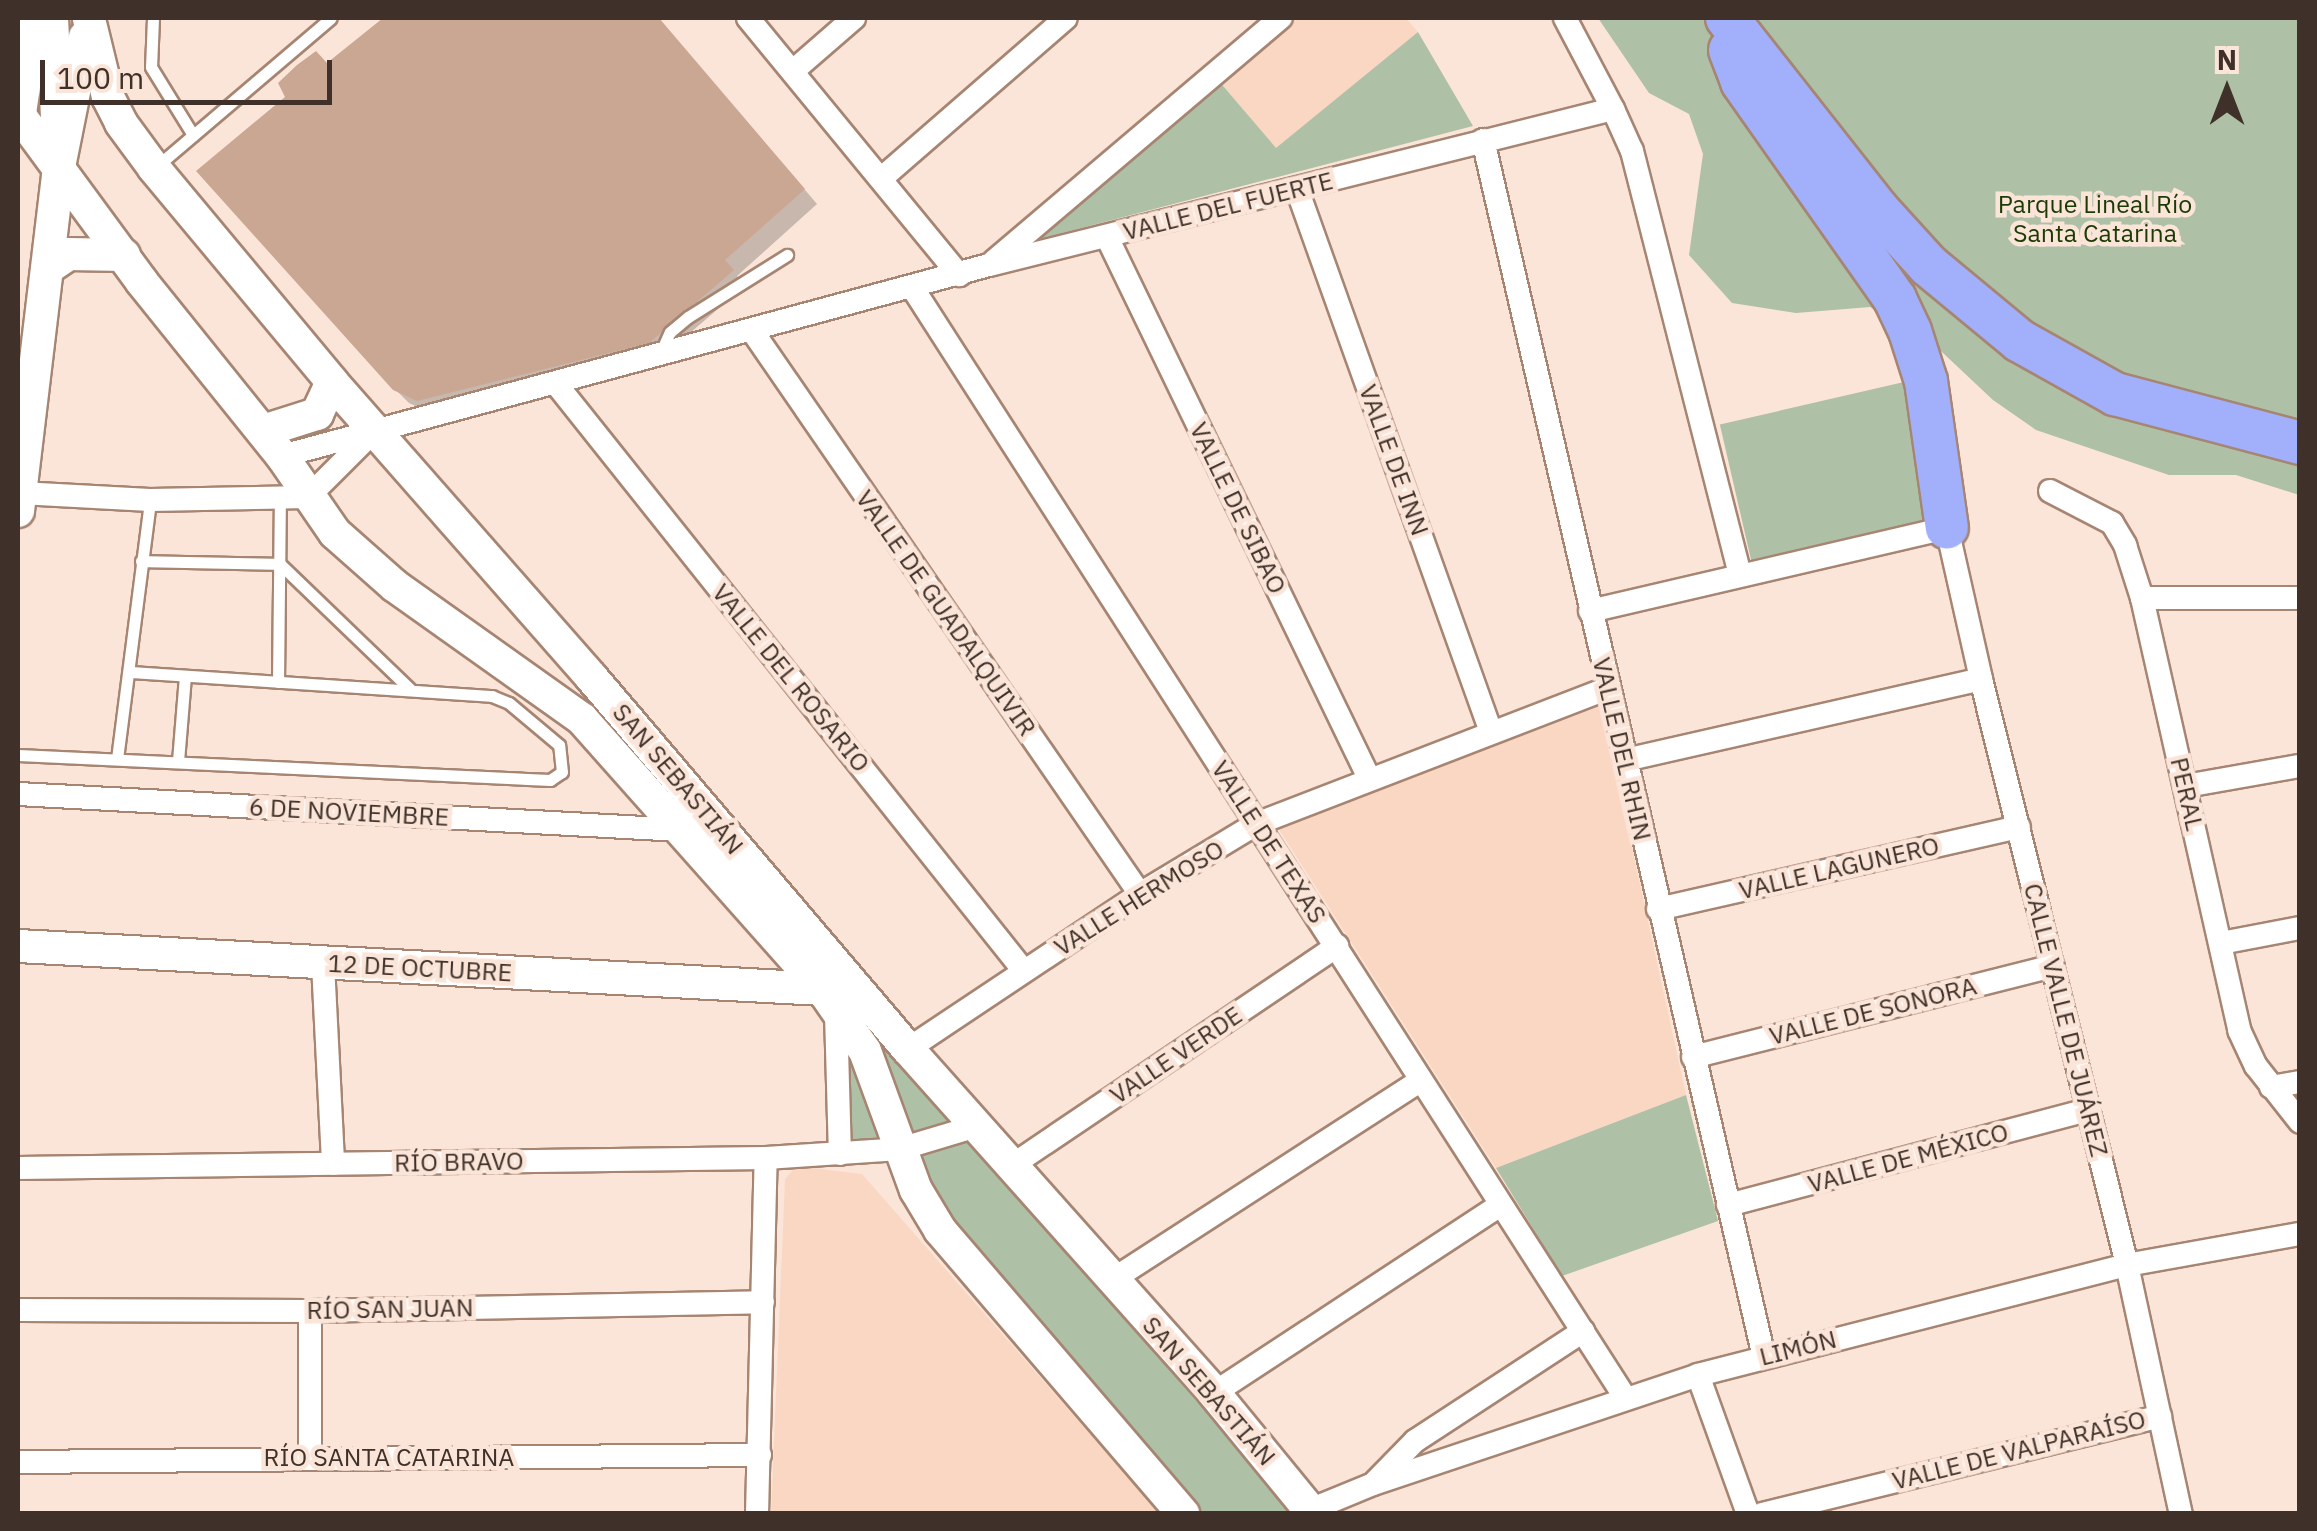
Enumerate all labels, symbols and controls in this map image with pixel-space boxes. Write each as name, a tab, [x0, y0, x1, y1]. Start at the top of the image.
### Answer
scale bar	[45, 40, 338, 102]
north arrow	[2177, 40, 2277, 140]
text: N	[2217, 41, 2237, 78]
text: 100 m	[57, 58, 144, 97]
street label: VALLE DEL FUERTE	[1120, 165, 1336, 247]
park label: Parque Lineal Río Santa Catarina	[1998, 190, 2192, 249]
street label: VALLE DE INN	[1353, 380, 1435, 540]
street label: VALLE DE SIBAO	[1184, 417, 1292, 599]
street label: VALLE DE GUADALQUIVIR	[850, 484, 1042, 742]
street label: VALLE DEL ROSARIO	[706, 578, 876, 778]
street label: VALLE DEL RHIN	[1586, 655, 1658, 843]
street label: SAN SEBASTIÁN	[606, 698, 750, 860]
street label: PERAL	[2164, 754, 2210, 834]
street label: VALLE DE TEXAS	[1205, 755, 1333, 929]
street label: 6 DE NOVIEMBRE	[248, 792, 450, 832]
street label: VALLE LAGUNERO	[1736, 830, 1942, 906]
street label: VALLE HERMOSO	[1049, 834, 1229, 962]
street label: CALLE VALLE DE JUÁREZ	[2018, 880, 2114, 1160]
street label: 12 DE OCTUBRE	[327, 948, 513, 988]
street label: VALLE DE SONORA	[1766, 971, 1980, 1051]
street label: VALLE VERDE	[1104, 1000, 1248, 1110]
street label: VALLE DE MÉXICO	[1805, 1117, 2011, 1199]
street label: RÍO BRAVO	[394, 1146, 524, 1178]
street label: RÍO SAN JUAN	[306, 1293, 474, 1325]
street label: SAN SEBASTIÁN	[1136, 1310, 1282, 1472]
street label: LIMÓN	[1756, 1324, 1840, 1372]
street label: VALLE DE VALPARAÍSO	[1889, 1404, 2149, 1496]
street label: RÍO SANTA CATARINA	[264, 1442, 514, 1472]

